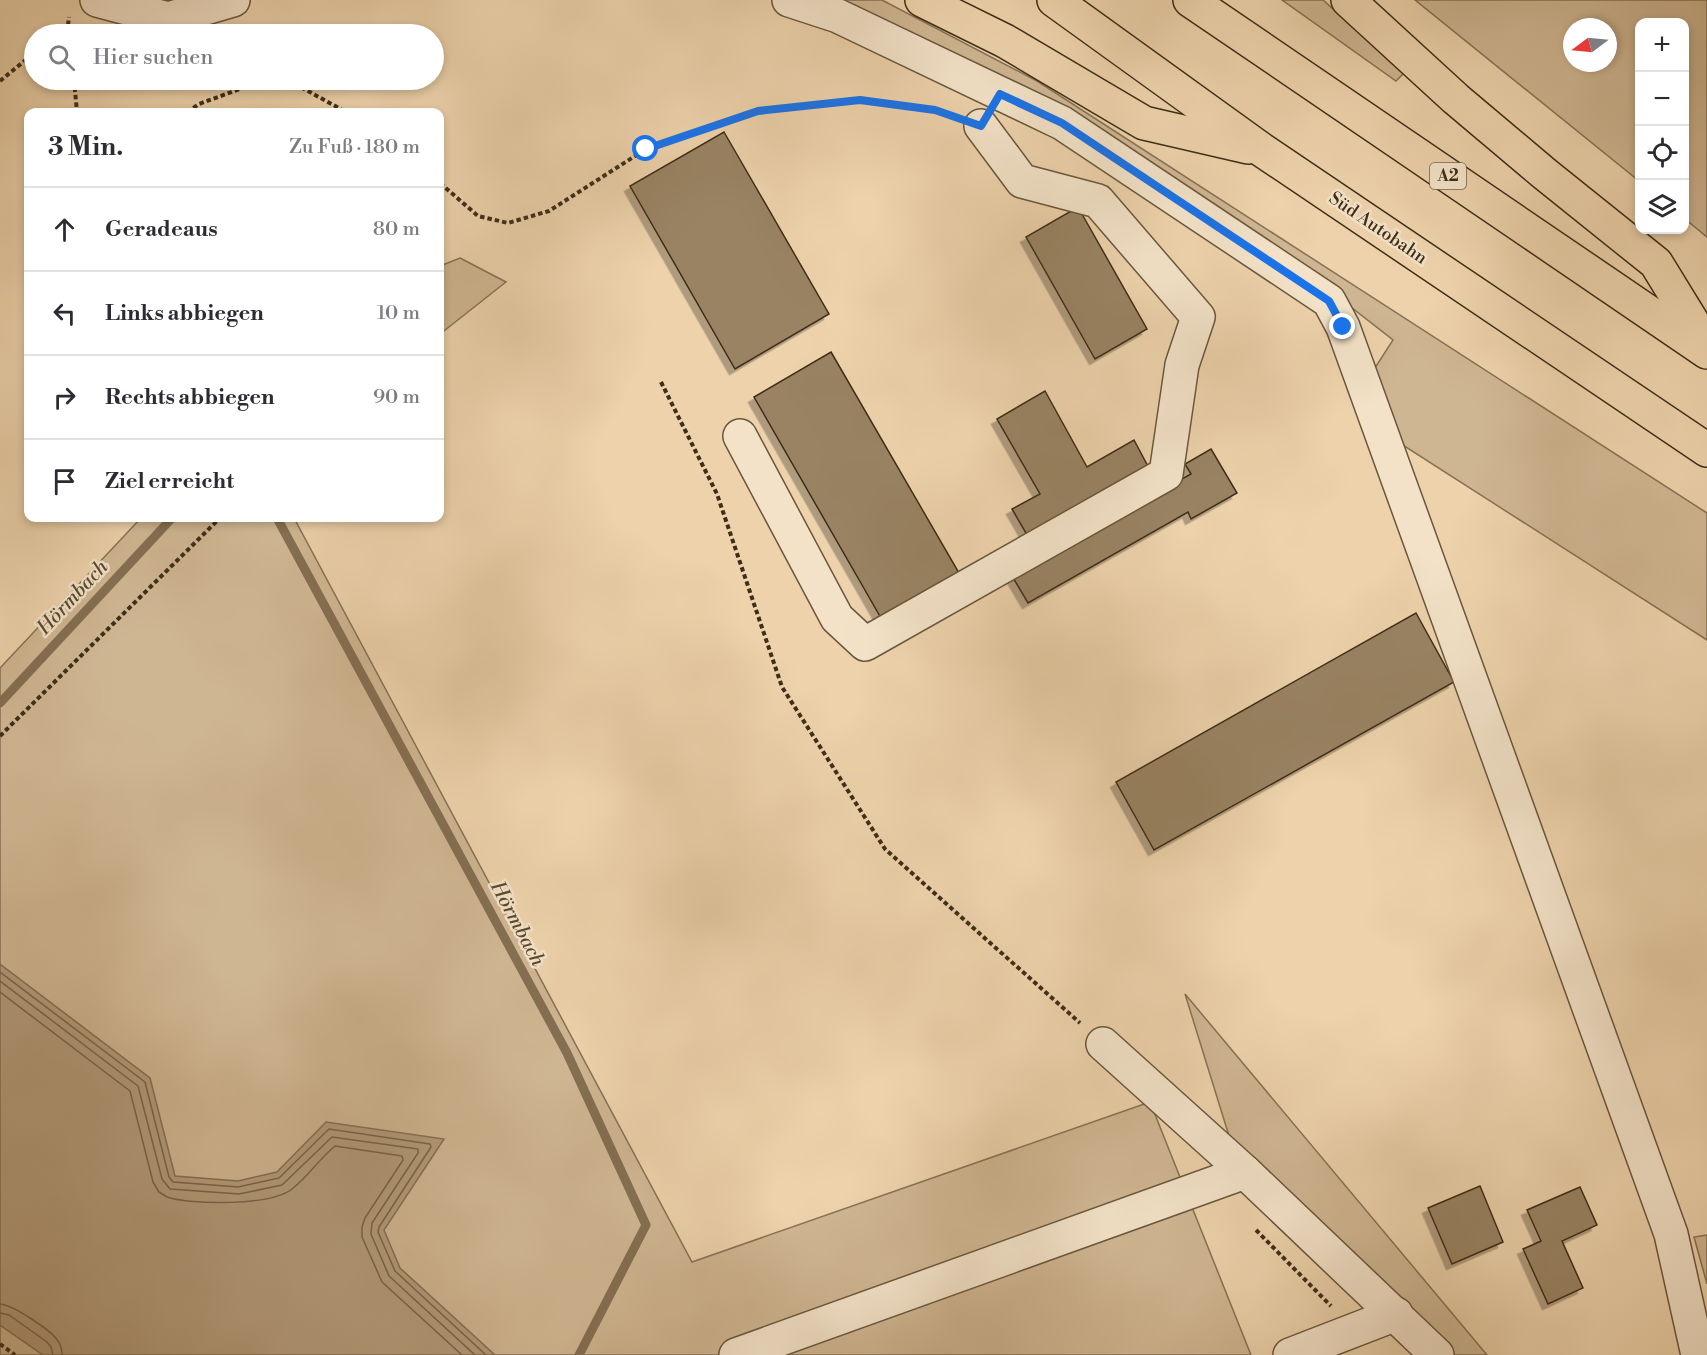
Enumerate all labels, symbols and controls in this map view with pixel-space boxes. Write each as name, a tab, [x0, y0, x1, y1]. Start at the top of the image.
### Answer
north arrow	[1563, 18, 1617, 72]
map controls	[1635, 18, 1689, 234]
button: +	[1635, 18, 1689, 72]
search box	[24, 24, 444, 90]
icon: search	[45, 41, 78, 74]
text: Hier suchen	[93, 44, 213, 71]
button: −	[1635, 72, 1689, 126]
button: locate	[1635, 126, 1689, 180]
text: 3 Min.	[48, 131, 123, 163]
text: Zu Fuß · 180 m	[289, 135, 420, 160]
route start	[632, 135, 658, 161]
road number: A2	[1430, 163, 1466, 189]
button: layers	[1635, 180, 1689, 234]
street label: Süd Autobahn	[1324, 187, 1432, 270]
icon: ahead	[48, 213, 81, 246]
text: Geradeaus	[105, 216, 218, 243]
text: 80 m	[373, 217, 420, 242]
icon: left	[48, 297, 81, 330]
text: Links abbiegen	[105, 300, 264, 327]
text: 10 m	[377, 301, 420, 326]
route end	[1329, 313, 1355, 339]
icon: right	[48, 381, 81, 414]
text: Rechts abbiegen	[105, 384, 275, 411]
text: 90 m	[373, 385, 420, 410]
icon: arrive	[48, 465, 81, 498]
text: Ziel erreicht	[105, 468, 234, 495]
water label: Hörmbach	[31, 555, 114, 641]
water label: Hörmbach	[484, 876, 550, 972]

